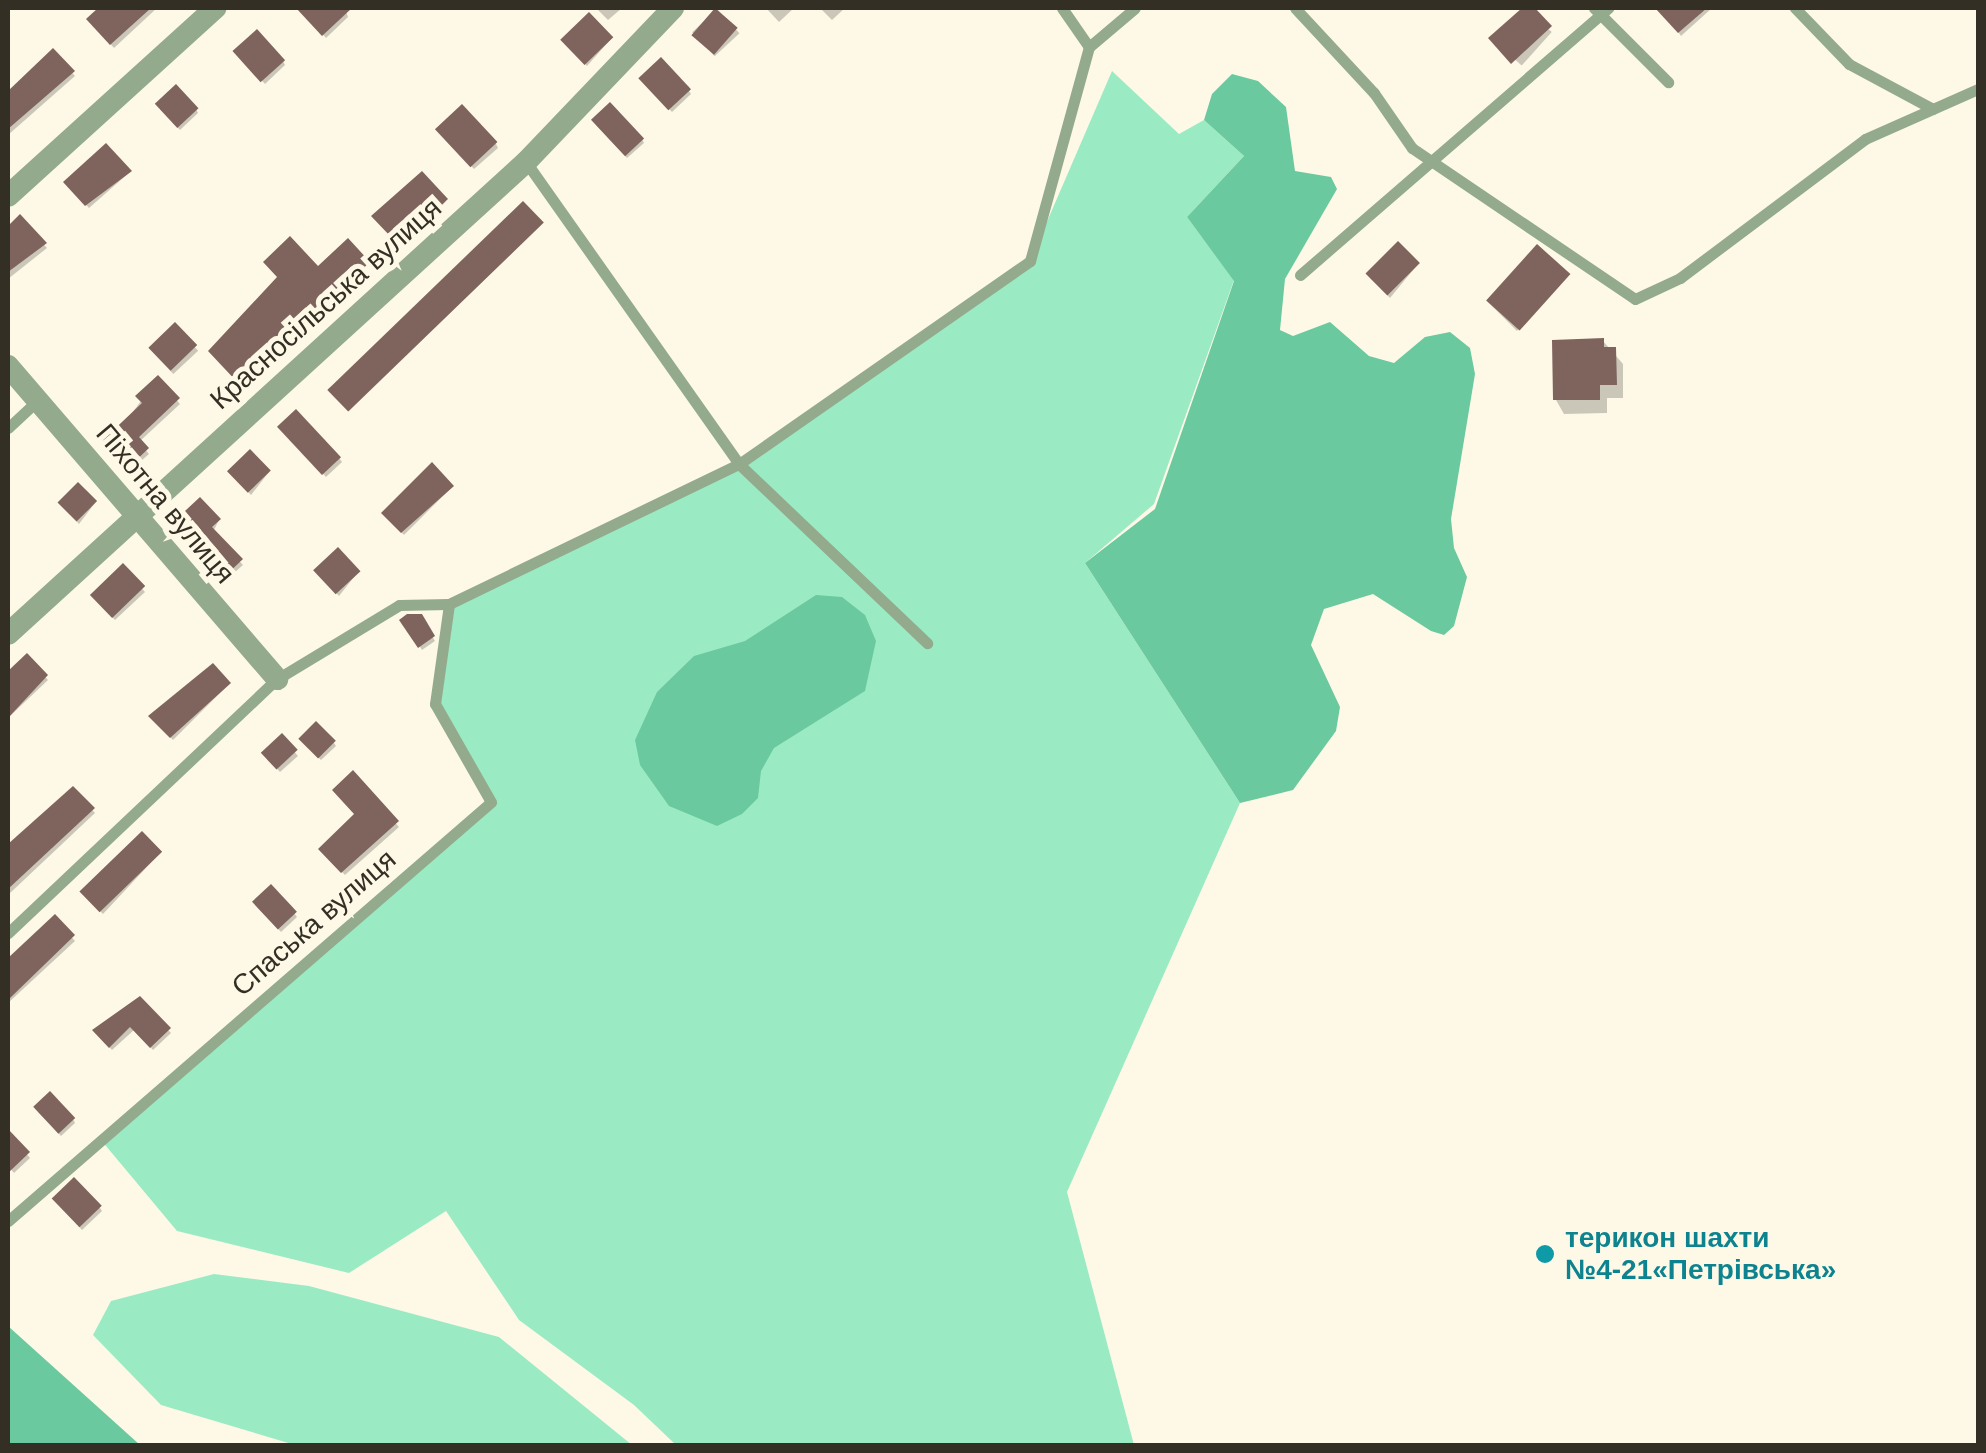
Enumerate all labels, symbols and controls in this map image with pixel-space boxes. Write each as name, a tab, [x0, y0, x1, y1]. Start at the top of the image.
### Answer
street label: Красносільська вулиця	[204, 191, 448, 417]
street label: Піхотна вулиця	[89, 418, 241, 590]
street label: Спаська вулиця	[225, 843, 403, 1003]
place label: терикон шахти №4-21«Петрівська»	[1565, 1221, 1836, 1287]
marker: терикон шахти №4-21«Петрівська»	[1534, 1243, 1556, 1265]

